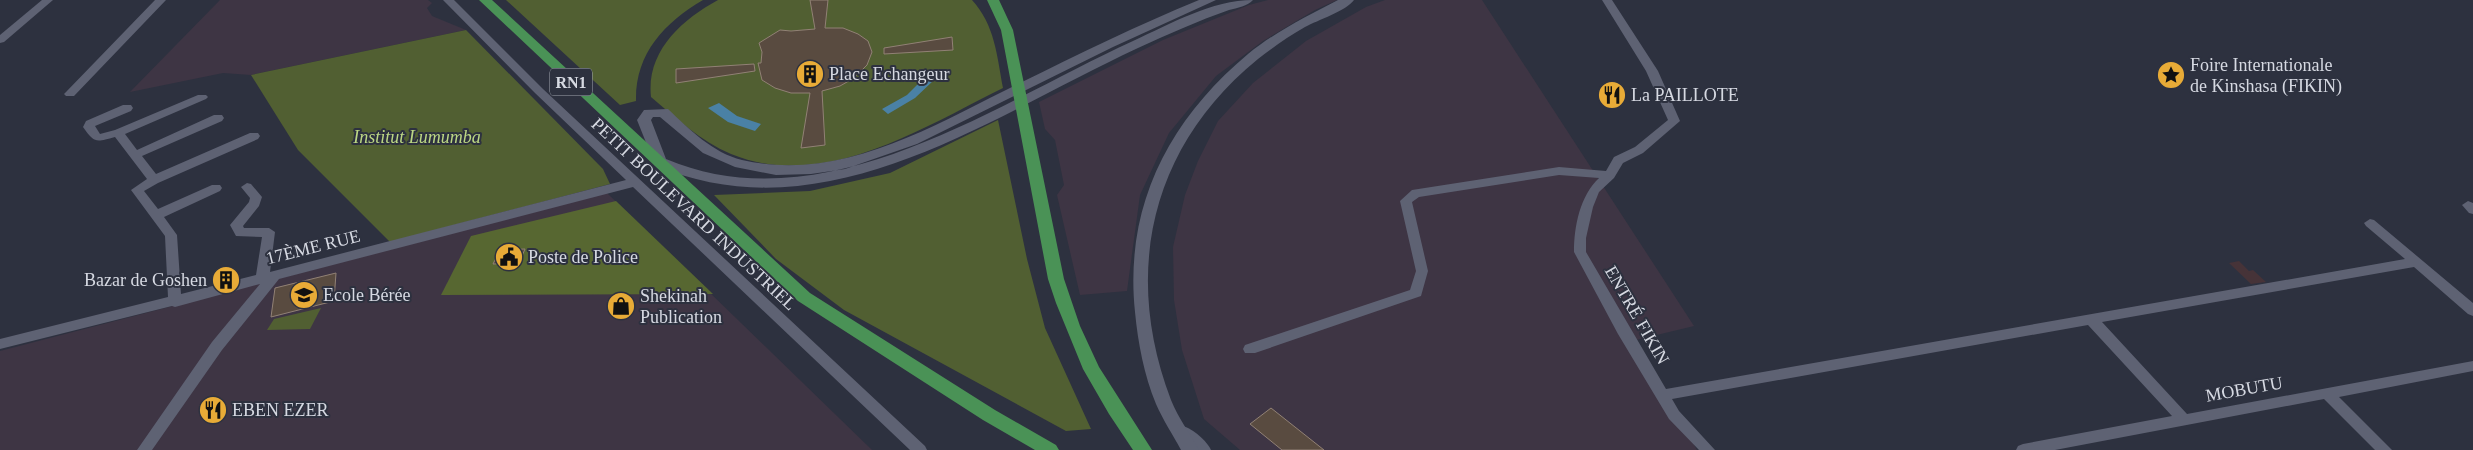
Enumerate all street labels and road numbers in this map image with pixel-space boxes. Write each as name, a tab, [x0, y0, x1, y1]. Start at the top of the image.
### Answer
road number: RN1	[550, 68, 592, 95]
street label: PETIT BOULEVARD INDUSTRIEL	[588, 114, 800, 314]
street label: 17ÈME RUE	[264, 225, 362, 268]
street label: ENTRÉ FIKIN	[1601, 262, 1674, 368]
street label: MOBUTU	[2204, 372, 2284, 406]

